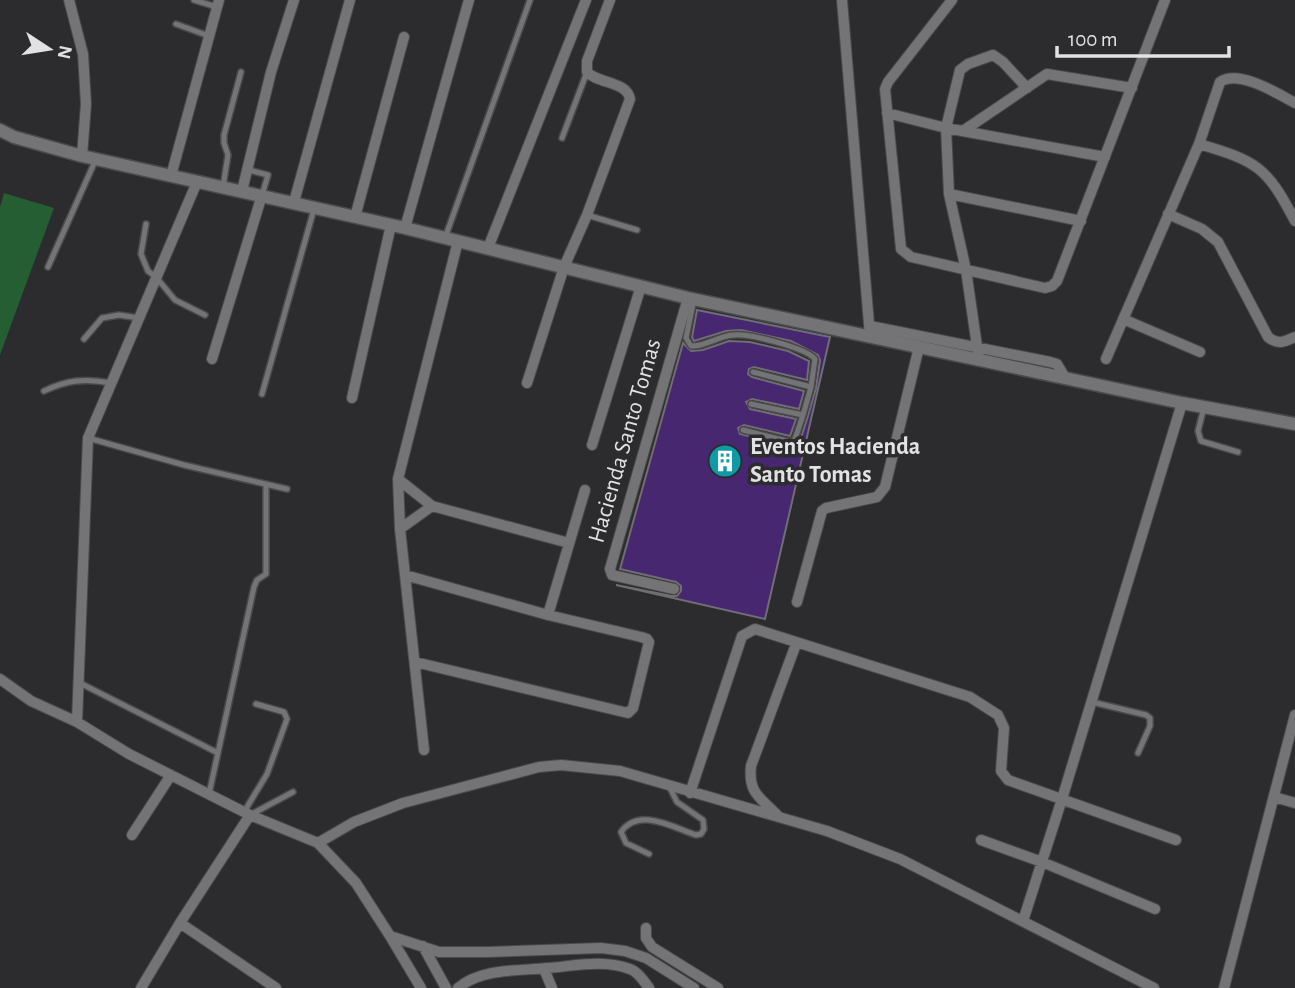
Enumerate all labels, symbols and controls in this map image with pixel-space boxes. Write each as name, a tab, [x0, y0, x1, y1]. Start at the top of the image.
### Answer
north arrow	[14, 14, 84, 84]
scale bar	[1057, 14, 1228, 58]
text: 100 m	[1068, 29, 1118, 50]
text: N	[53, 44, 75, 61]
street label: Hacienda Santo Tomas	[584, 336, 666, 546]
place label: Eventos Hacienda Santo Tomas	[750, 435, 920, 487]
building icon: Eventos Hacienda Santo Tomas	[706, 442, 744, 480]

